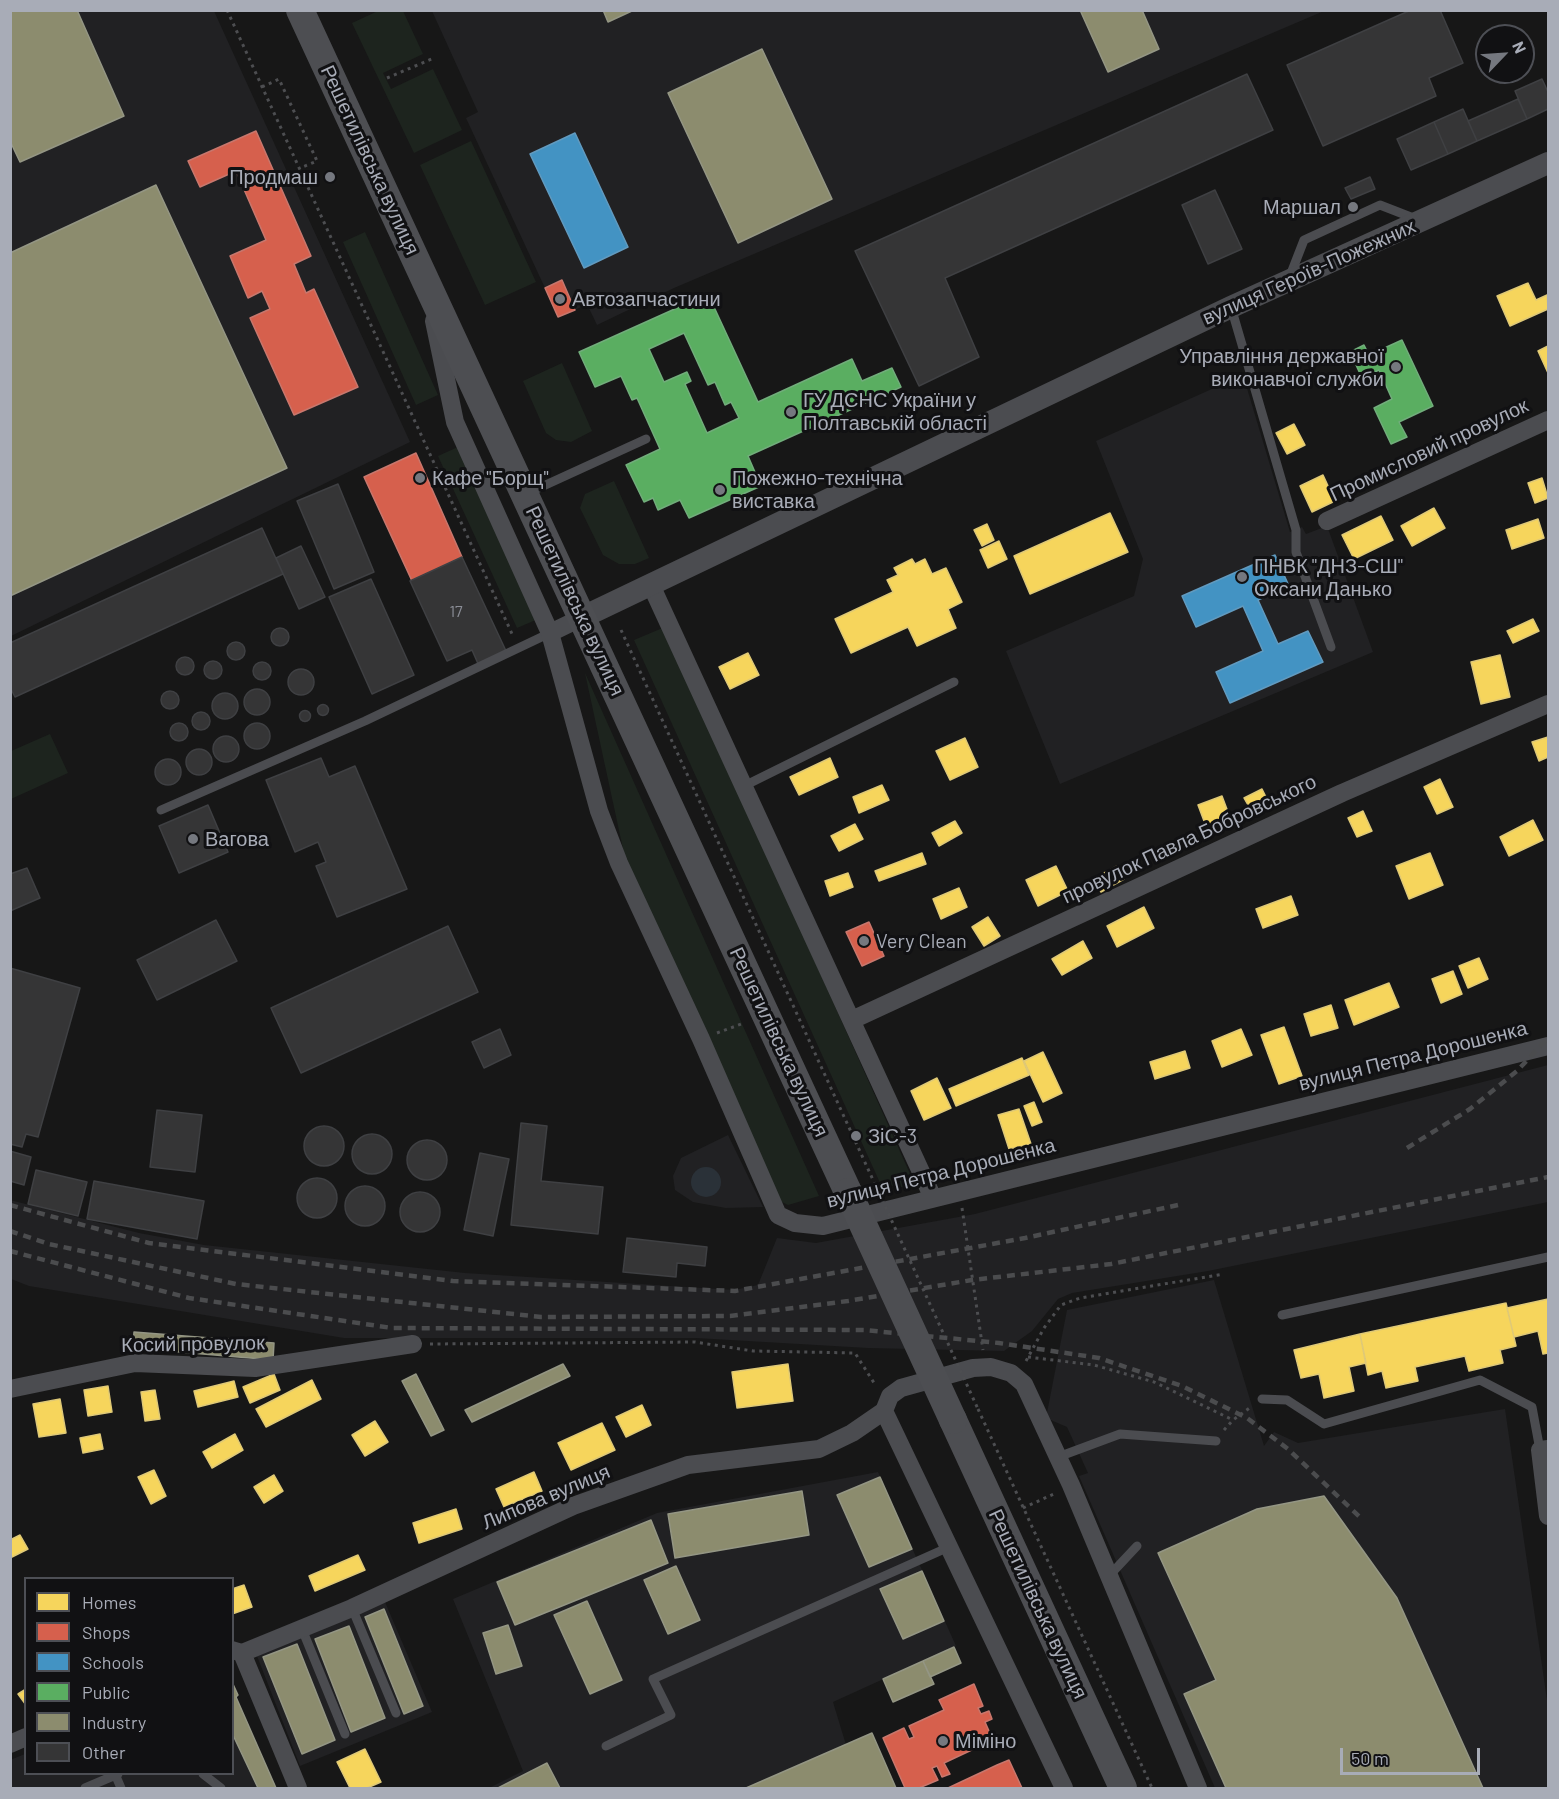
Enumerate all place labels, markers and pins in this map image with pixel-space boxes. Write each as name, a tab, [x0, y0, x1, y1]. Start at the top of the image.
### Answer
place label: Продмаш	[229, 165, 318, 189]
marker: Продмаш	[323, 170, 337, 184]
place label: Маршал	[1263, 195, 1341, 219]
marker: Маршал	[1346, 200, 1360, 214]
place label: Автозапчастини	[572, 287, 721, 311]
marker: Автозапчастини	[553, 292, 567, 306]
place label: Управління державної виконавчої служби	[1179, 344, 1384, 391]
marker: Управління державної виконавчої служби	[1389, 360, 1403, 374]
place label: ГУ ДСНС України у Полтавській області	[803, 388, 987, 435]
marker: ГУ ДСНС України у Полтавській області	[784, 405, 798, 419]
place label: Кафе "Борщ"	[432, 466, 549, 490]
place label: Пожежно-технічна виставка	[732, 466, 903, 513]
marker: Кафе "Борщ"	[413, 471, 427, 485]
marker: Пожежно-технічна виставка	[713, 483, 727, 497]
place label: ПНВК "ДНЗ-СШ" Оксани Данько	[1254, 554, 1403, 601]
marker: ПНВК "ДНЗ-СШ" Оксани Данько	[1235, 570, 1249, 584]
place label: Вагова	[205, 827, 269, 851]
marker: Вагова	[186, 832, 200, 846]
place label: Very Clean	[876, 929, 967, 953]
marker: Very Clean	[857, 934, 871, 948]
place label: ЗіС-3	[868, 1124, 917, 1148]
marker: ЗіС-3	[849, 1129, 863, 1143]
place label: Міміно	[955, 1729, 1016, 1753]
marker: Міміно	[936, 1734, 950, 1748]

